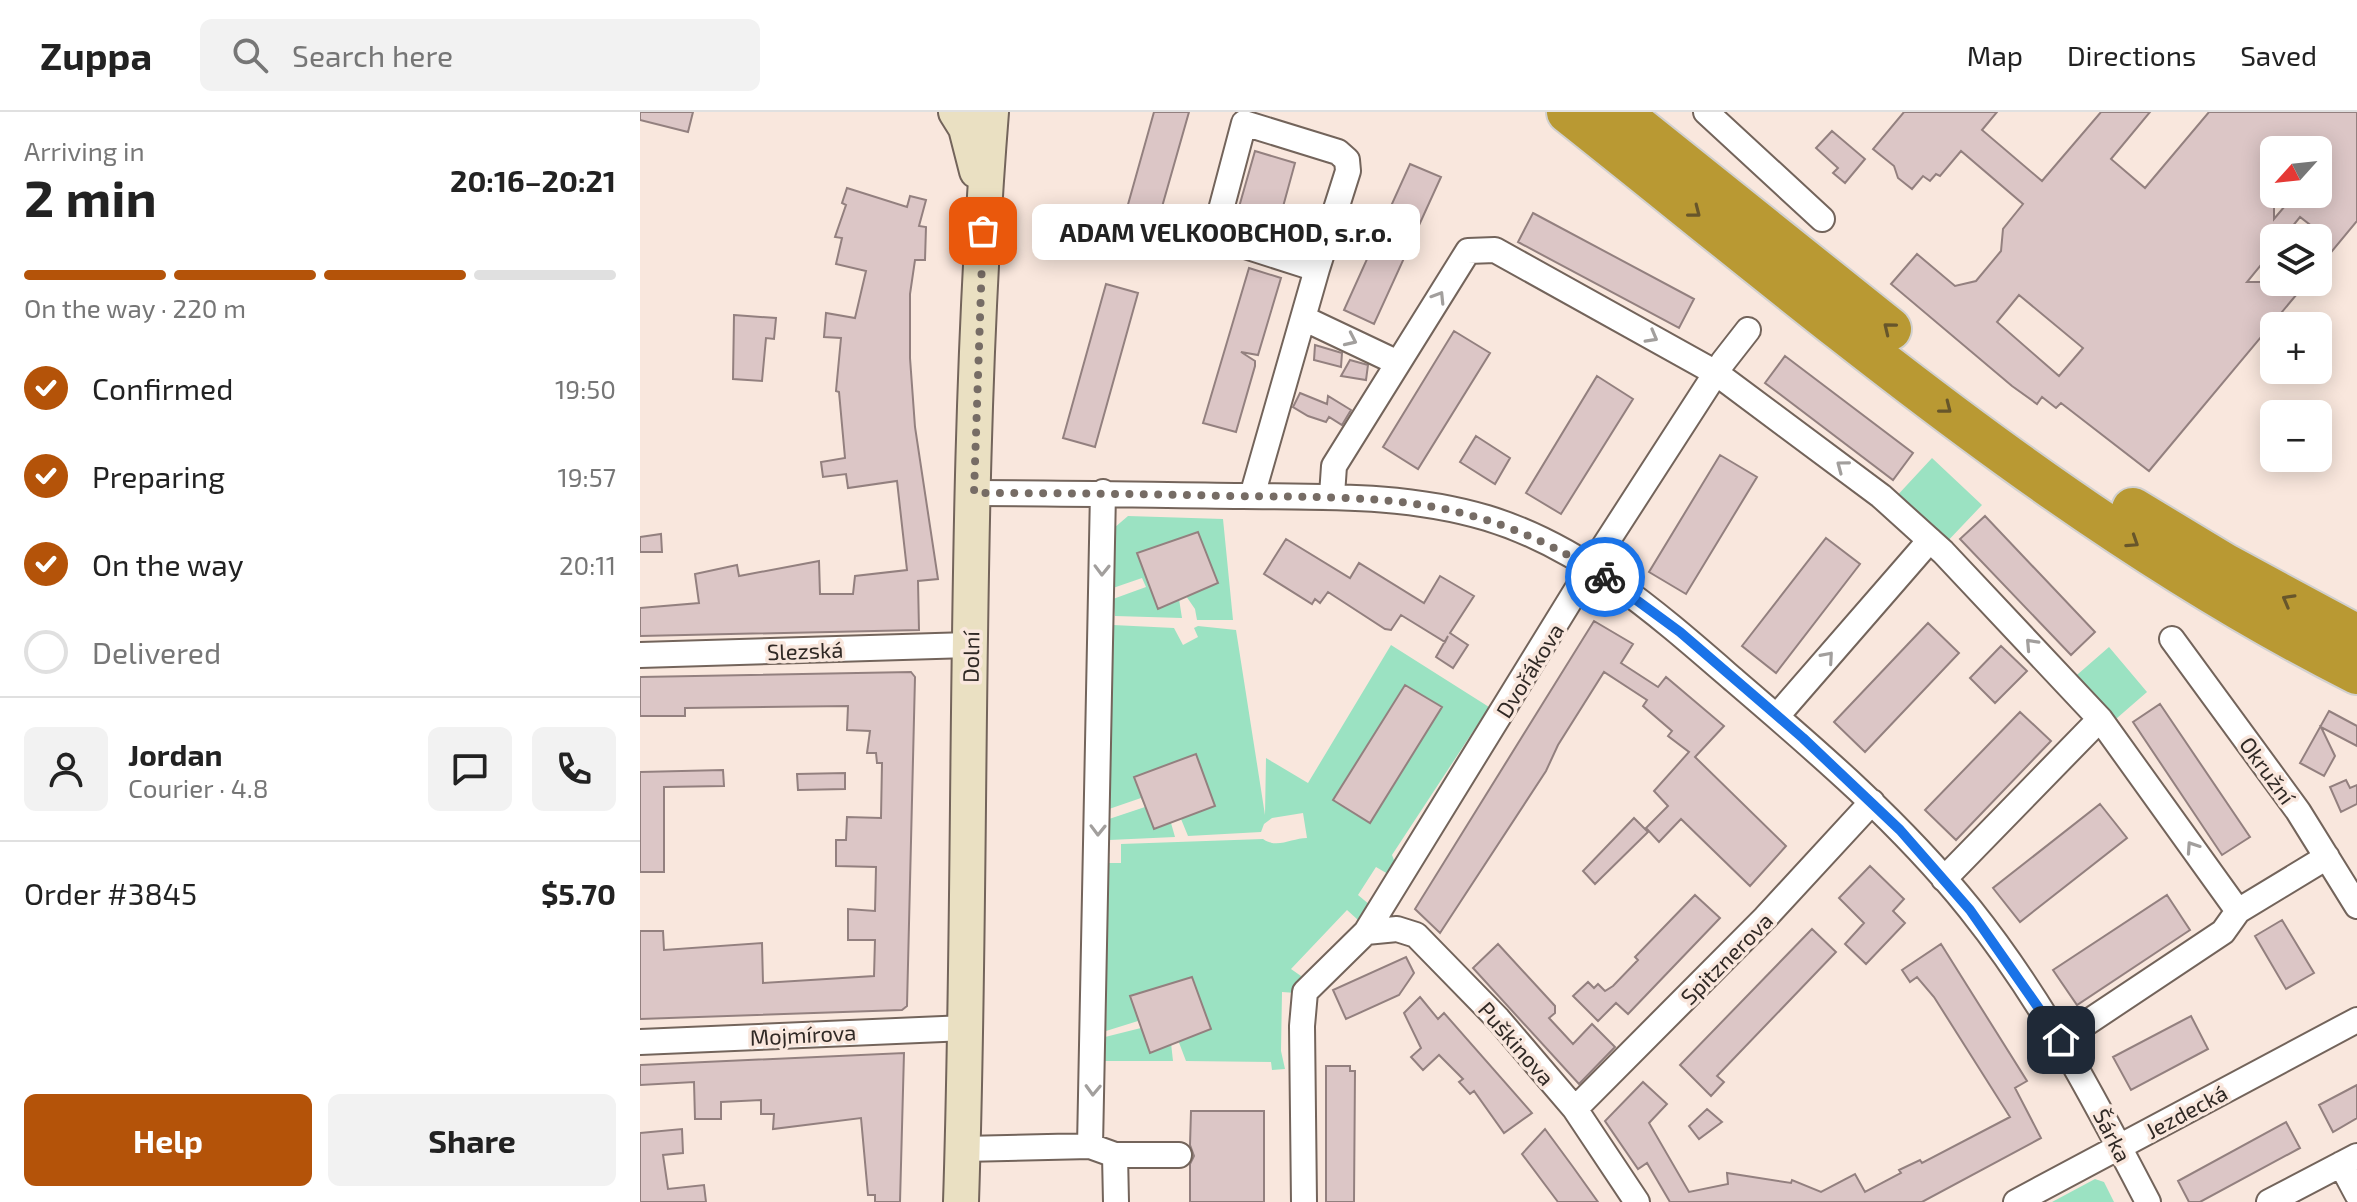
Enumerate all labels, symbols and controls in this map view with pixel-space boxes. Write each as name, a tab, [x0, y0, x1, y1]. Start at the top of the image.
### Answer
search box	[200, 19, 760, 91]
text: Zuppa	[40, 32, 152, 78]
icon: search	[228, 33, 272, 77]
text: Search here	[292, 37, 453, 73]
text: Map	[1967, 38, 2023, 72]
text: Directions	[2067, 38, 2196, 72]
text: Saved	[2240, 38, 2317, 72]
text: Arriving in	[24, 135, 145, 166]
north arrow	[2260, 136, 2332, 208]
map controls	[2260, 136, 2332, 472]
text: 20:16–20:21	[450, 162, 616, 198]
text: 2 min	[24, 165, 157, 227]
pin	[949, 197, 1017, 265]
one-way arrow	[1686, 202, 1700, 217]
callout: ADAM VELKOOBCHOD, s.r.o.	[1031, 203, 1419, 259]
icon: bag	[961, 209, 1005, 253]
text: ADAM VELKOOBCHOD, s.r.o.	[1060, 216, 1392, 247]
button: layers	[2260, 224, 2332, 296]
one-way arrow	[1430, 291, 1445, 306]
text: On the way · 220 m	[24, 292, 246, 323]
button: +	[2260, 312, 2332, 384]
one-way arrow	[1884, 323, 1898, 338]
one-way arrow	[1644, 327, 1658, 342]
one-way arrow	[1343, 330, 1357, 346]
icon: check	[24, 366, 68, 410]
text: Confirmed	[92, 370, 233, 406]
text: 19:50	[555, 373, 616, 404]
one-way arrow	[1937, 399, 1952, 413]
button: −	[2260, 400, 2332, 472]
icon: check	[24, 454, 68, 498]
text: Preparing	[92, 458, 225, 494]
text: 19:57	[557, 461, 616, 492]
one-way arrow	[1836, 461, 1851, 476]
one-way arrow	[2124, 533, 2139, 548]
courier	[1565, 537, 1645, 617]
icon: check	[24, 542, 68, 586]
text: On the way	[92, 546, 244, 582]
text: 20:11	[559, 549, 616, 580]
icon: bike	[1583, 555, 1627, 599]
one-way arrow	[1093, 564, 1111, 577]
one-way arrow	[2282, 595, 2296, 610]
street label: Dvořákova	[1490, 618, 1568, 722]
street label: Dolní	[957, 629, 983, 683]
text: Delivered	[92, 634, 221, 670]
street label: Slezská	[766, 636, 844, 664]
one-way arrow	[2026, 639, 2040, 653]
one-way arrow	[1819, 651, 1833, 666]
button: person	[24, 727, 108, 811]
button: chat	[428, 727, 512, 811]
button: phone	[532, 727, 616, 811]
street label: Okružní	[2235, 731, 2302, 810]
text: Jordan	[128, 736, 223, 772]
text: Courier · 4.8	[128, 772, 269, 803]
one-way arrow	[1089, 824, 1107, 837]
one-way arrow	[2187, 842, 2202, 856]
text: Order #3845	[24, 875, 197, 911]
text: $5.70	[541, 875, 616, 911]
street label: Spitznerova	[1675, 907, 1777, 1009]
street label: Puškinova	[1474, 996, 1560, 1090]
pin	[2027, 1006, 2095, 1074]
street label: Mojmírova	[749, 1018, 857, 1051]
icon: home	[2039, 1018, 2083, 1062]
street label: Jezdecká	[2141, 1079, 2231, 1143]
one-way arrow	[1084, 1084, 1101, 1097]
button: Help	[24, 1094, 312, 1186]
button: Share	[328, 1094, 616, 1186]
street label: Šárka	[2089, 1104, 2137, 1166]

